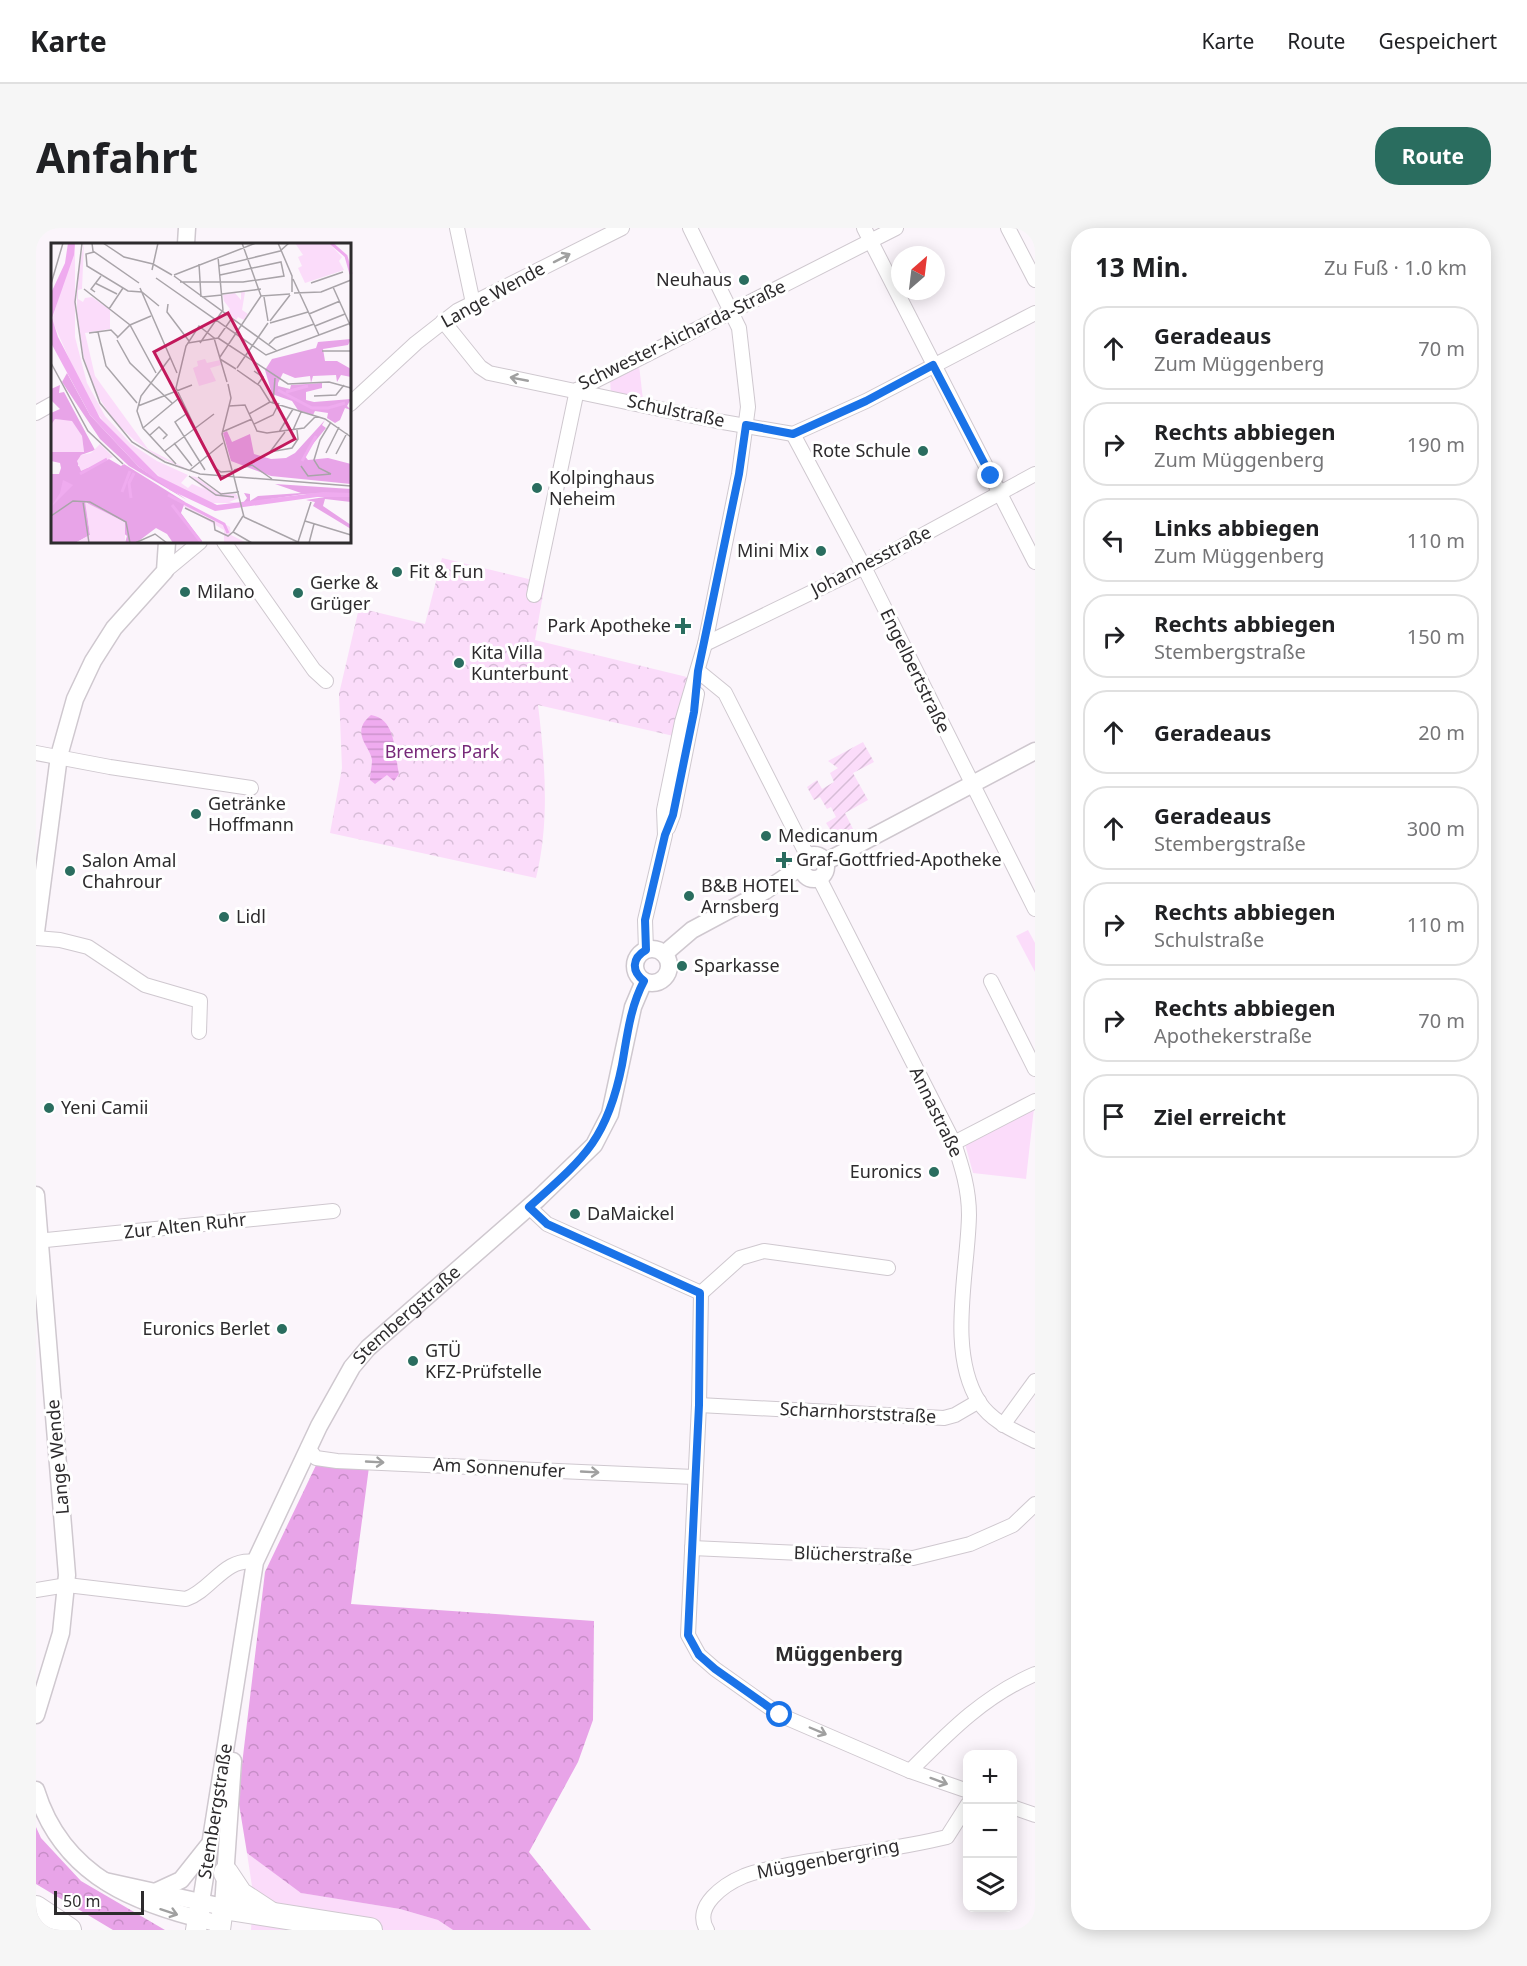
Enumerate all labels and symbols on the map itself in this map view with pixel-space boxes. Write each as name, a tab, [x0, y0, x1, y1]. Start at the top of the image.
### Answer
inset map	[51, 243, 351, 543]
north arrow	[891, 246, 945, 300]
one-way arrow	[553, 251, 571, 263]
street label: Lange Wende	[436, 256, 549, 333]
place label: Neuhaus	[656, 267, 732, 291]
street label: Schwester-Aicharda-Straße	[574, 273, 789, 395]
marker: Neuhaus	[737, 273, 751, 287]
one-way arrow	[510, 373, 530, 384]
street label: Schulstraße	[625, 388, 727, 432]
place label: Rote Schule	[812, 438, 911, 462]
marker: Rote Schule	[916, 444, 930, 458]
route end	[977, 462, 1003, 488]
place label: Kolpinghaus Neheim	[549, 465, 655, 510]
marker: Kolpinghaus Neheim	[530, 481, 544, 495]
street label: Johannesstraße	[805, 519, 935, 602]
place label: Mini Mix	[737, 538, 809, 562]
marker: Mini Mix	[814, 544, 828, 558]
place label: Fit & Fun	[409, 559, 484, 583]
marker: Fit & Fun	[390, 565, 404, 579]
place label: Gerke & Grüger	[310, 570, 379, 615]
place label: Milano	[197, 579, 255, 603]
marker: Milano	[178, 585, 192, 599]
marker: Gerke & Grüger	[291, 586, 305, 600]
street label: Engelbertstraße	[875, 604, 956, 737]
place label: Park Apotheke	[547, 613, 671, 637]
marker: Park Apotheke	[676, 619, 690, 633]
place label: Kita Villa Kunterbunt	[471, 640, 569, 685]
marker: Kita Villa Kunterbunt	[452, 656, 466, 670]
park label: Bremers Park	[385, 739, 500, 763]
place label: Getränke Hoffmann	[208, 791, 294, 836]
marker: Getränke Hoffmann	[189, 807, 203, 821]
place label: Medicanum	[778, 823, 878, 847]
marker: Medicanum	[759, 829, 773, 843]
place label: Graf-Gottfried-Apotheke	[796, 847, 1002, 871]
place label: Salon Amal Chahrour	[82, 848, 176, 893]
marker: Graf-Gottfried-Apotheke	[777, 853, 791, 867]
marker: Salon Amal Chahrour	[63, 864, 77, 878]
place label: B&B HOTEL Arnsberg	[701, 873, 799, 918]
marker: B&B HOTEL Arnsberg	[682, 889, 696, 903]
place label: Lidl	[236, 904, 266, 928]
marker: Lidl	[217, 910, 231, 924]
place label: Sparkasse	[694, 953, 780, 977]
marker: Sparkasse	[675, 959, 689, 973]
street label: Annastraße	[905, 1062, 969, 1161]
place label: Yeni Camii	[61, 1095, 148, 1119]
marker: Yeni Camii	[42, 1101, 56, 1115]
place label: Euronics	[850, 1159, 922, 1183]
marker: Euronics	[927, 1165, 941, 1179]
place label: DaMaickel	[587, 1201, 674, 1225]
street label: Zur Alten Ruhr	[122, 1207, 248, 1243]
marker: DaMaickel	[568, 1207, 582, 1221]
street label: Stembergstraße	[347, 1260, 465, 1368]
place label: Euronics Berlet	[143, 1316, 270, 1340]
marker: Euronics Berlet	[275, 1322, 289, 1336]
place label: GTÜ KFZ-Prüfstelle	[425, 1338, 542, 1383]
marker: GTÜ KFZ-Prüfstelle	[406, 1354, 420, 1368]
street label: Scharnhorststraße	[779, 1396, 937, 1428]
street label: Lange Wende	[40, 1399, 74, 1516]
street label: Am Sonnenufer	[432, 1452, 566, 1482]
one-way arrow	[364, 1457, 384, 1468]
one-way arrow	[580, 1467, 600, 1478]
street label: Blücherstraße	[793, 1540, 913, 1568]
district label: Müggenberg	[775, 1640, 903, 1667]
route start	[766, 1701, 792, 1727]
one-way arrow	[809, 1726, 827, 1737]
street label: Stembergstraße	[192, 1742, 237, 1880]
one-way arrow	[929, 1777, 948, 1788]
street label: Müggenbergring	[755, 1832, 901, 1884]
scale bar	[54, 1888, 144, 1916]
one-way arrow	[159, 1907, 178, 1918]

